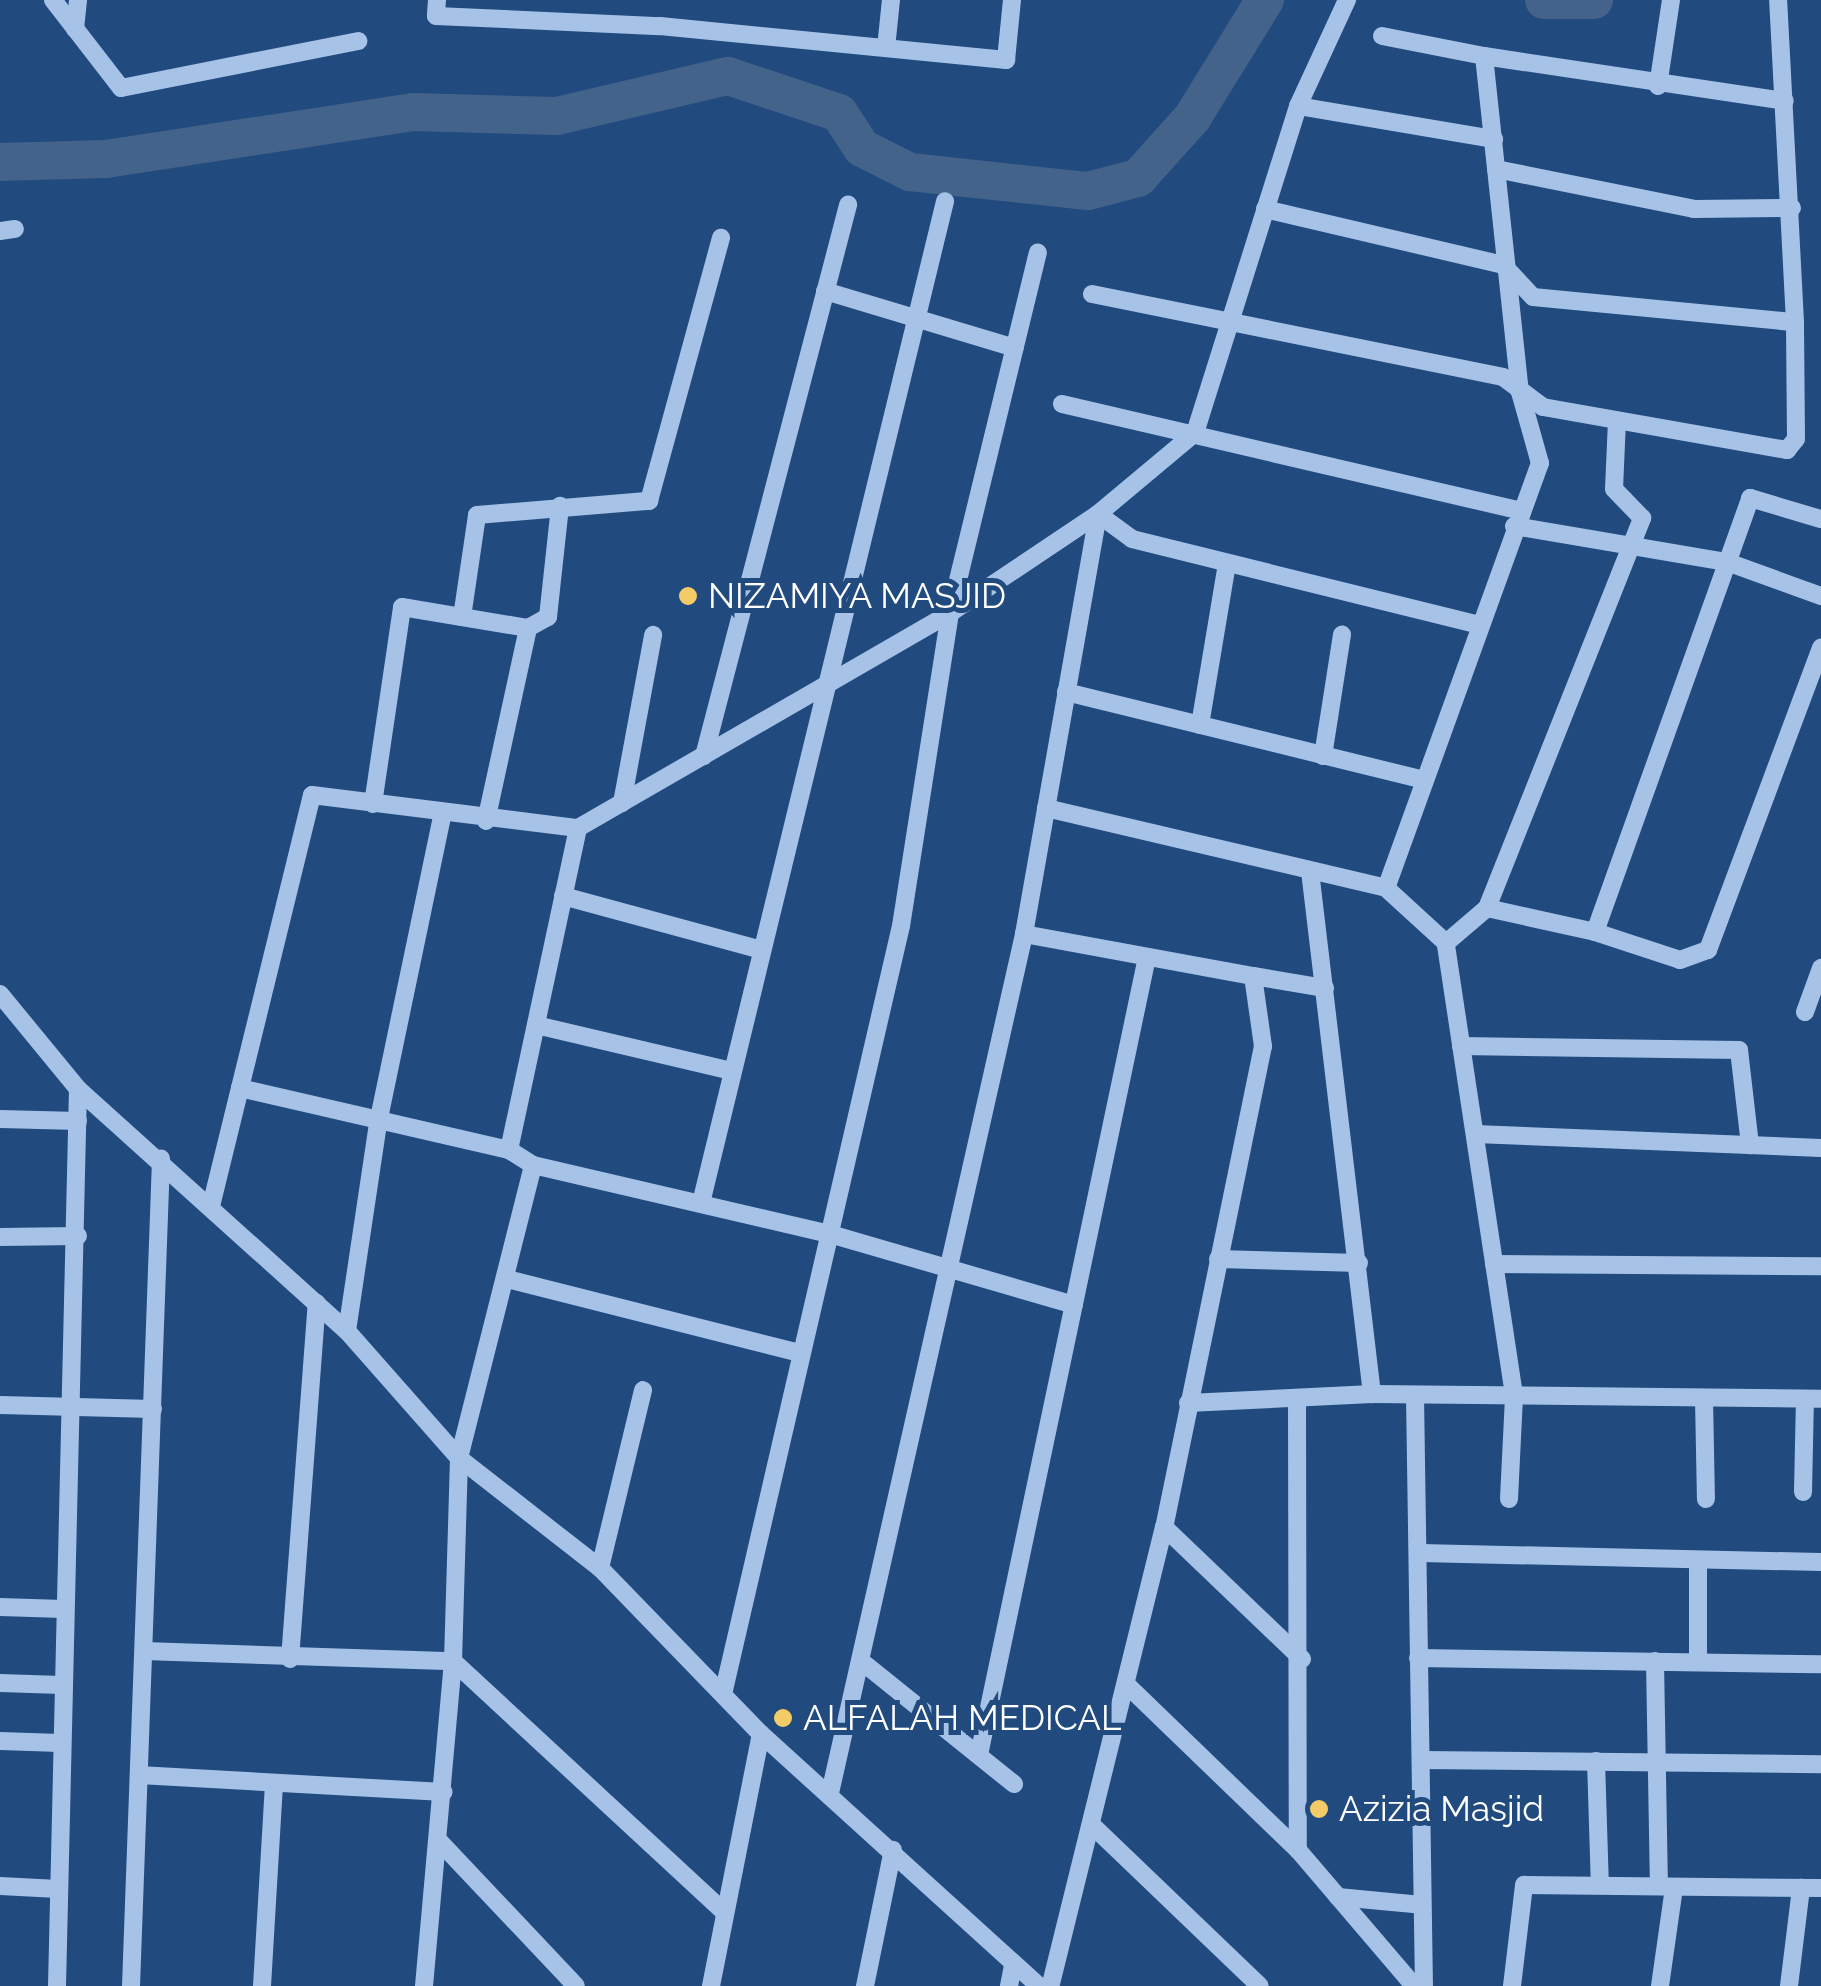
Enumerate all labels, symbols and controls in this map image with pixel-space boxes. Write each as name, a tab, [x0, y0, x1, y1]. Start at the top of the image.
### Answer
place label: NIZAMIYA MASJID	[708, 575, 1007, 617]
marker: NIZAMIYA MASJID	[677, 585, 699, 607]
place label: ALFALAH MEDICAL	[803, 1697, 1121, 1739]
marker: ALFALAH MEDICAL	[772, 1707, 794, 1729]
place label: Azizia Masjid	[1339, 1788, 1544, 1830]
marker: Azizia Masjid	[1308, 1798, 1330, 1820]

